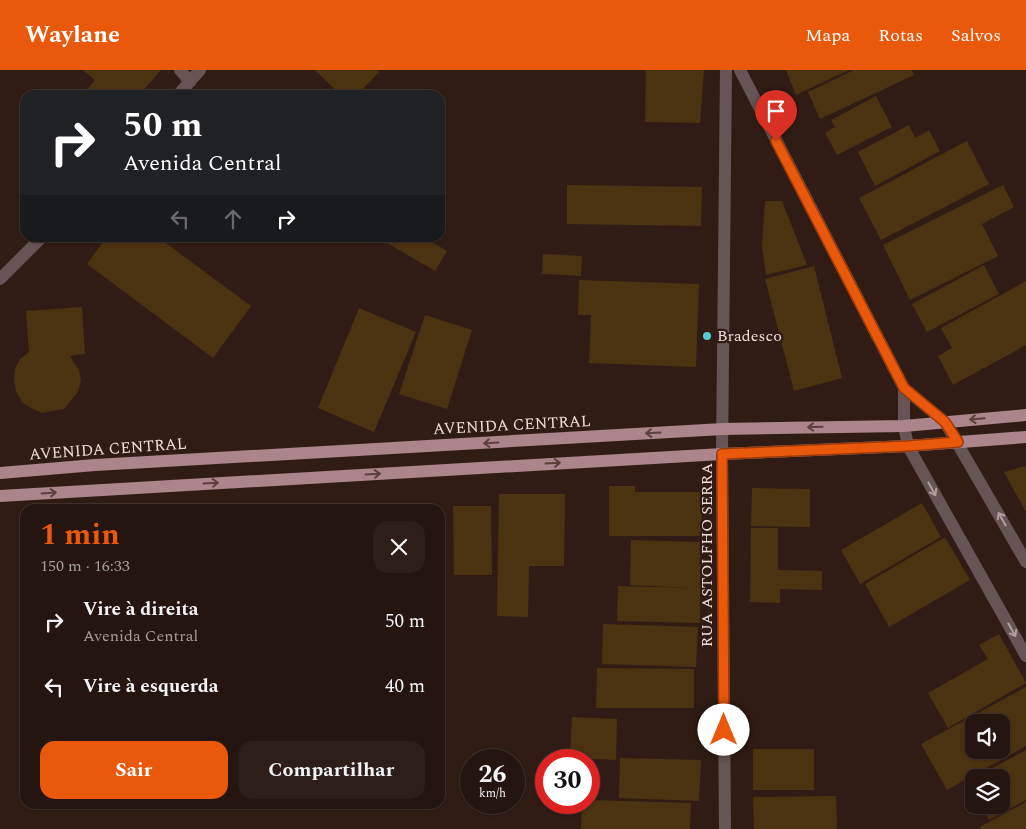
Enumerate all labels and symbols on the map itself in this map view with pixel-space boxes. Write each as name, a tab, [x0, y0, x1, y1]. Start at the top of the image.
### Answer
pin	[755, 90, 797, 141]
place label: Bradesco	[717, 324, 782, 348]
marker: Bradesco	[701, 330, 713, 342]
street label: AVENIDA CENTRAL	[432, 409, 592, 441]
one-way arrow	[970, 414, 986, 424]
one-way arrow	[807, 423, 823, 432]
one-way arrow	[645, 429, 661, 438]
street label: AVENIDA CENTRAL	[28, 432, 188, 466]
one-way arrow	[483, 438, 499, 447]
one-way arrow	[545, 459, 561, 468]
street label: RUA ASTOLFHO SERRA	[695, 463, 719, 647]
one-way arrow	[365, 469, 381, 478]
one-way arrow	[203, 479, 219, 488]
one-way arrow	[927, 481, 937, 496]
one-way arrow	[40, 488, 56, 498]
one-way arrow	[996, 513, 1006, 527]
one-way arrow	[1007, 623, 1017, 637]
position arrow	[697, 703, 749, 755]
speed limit sign: 30	[535, 749, 600, 814]

